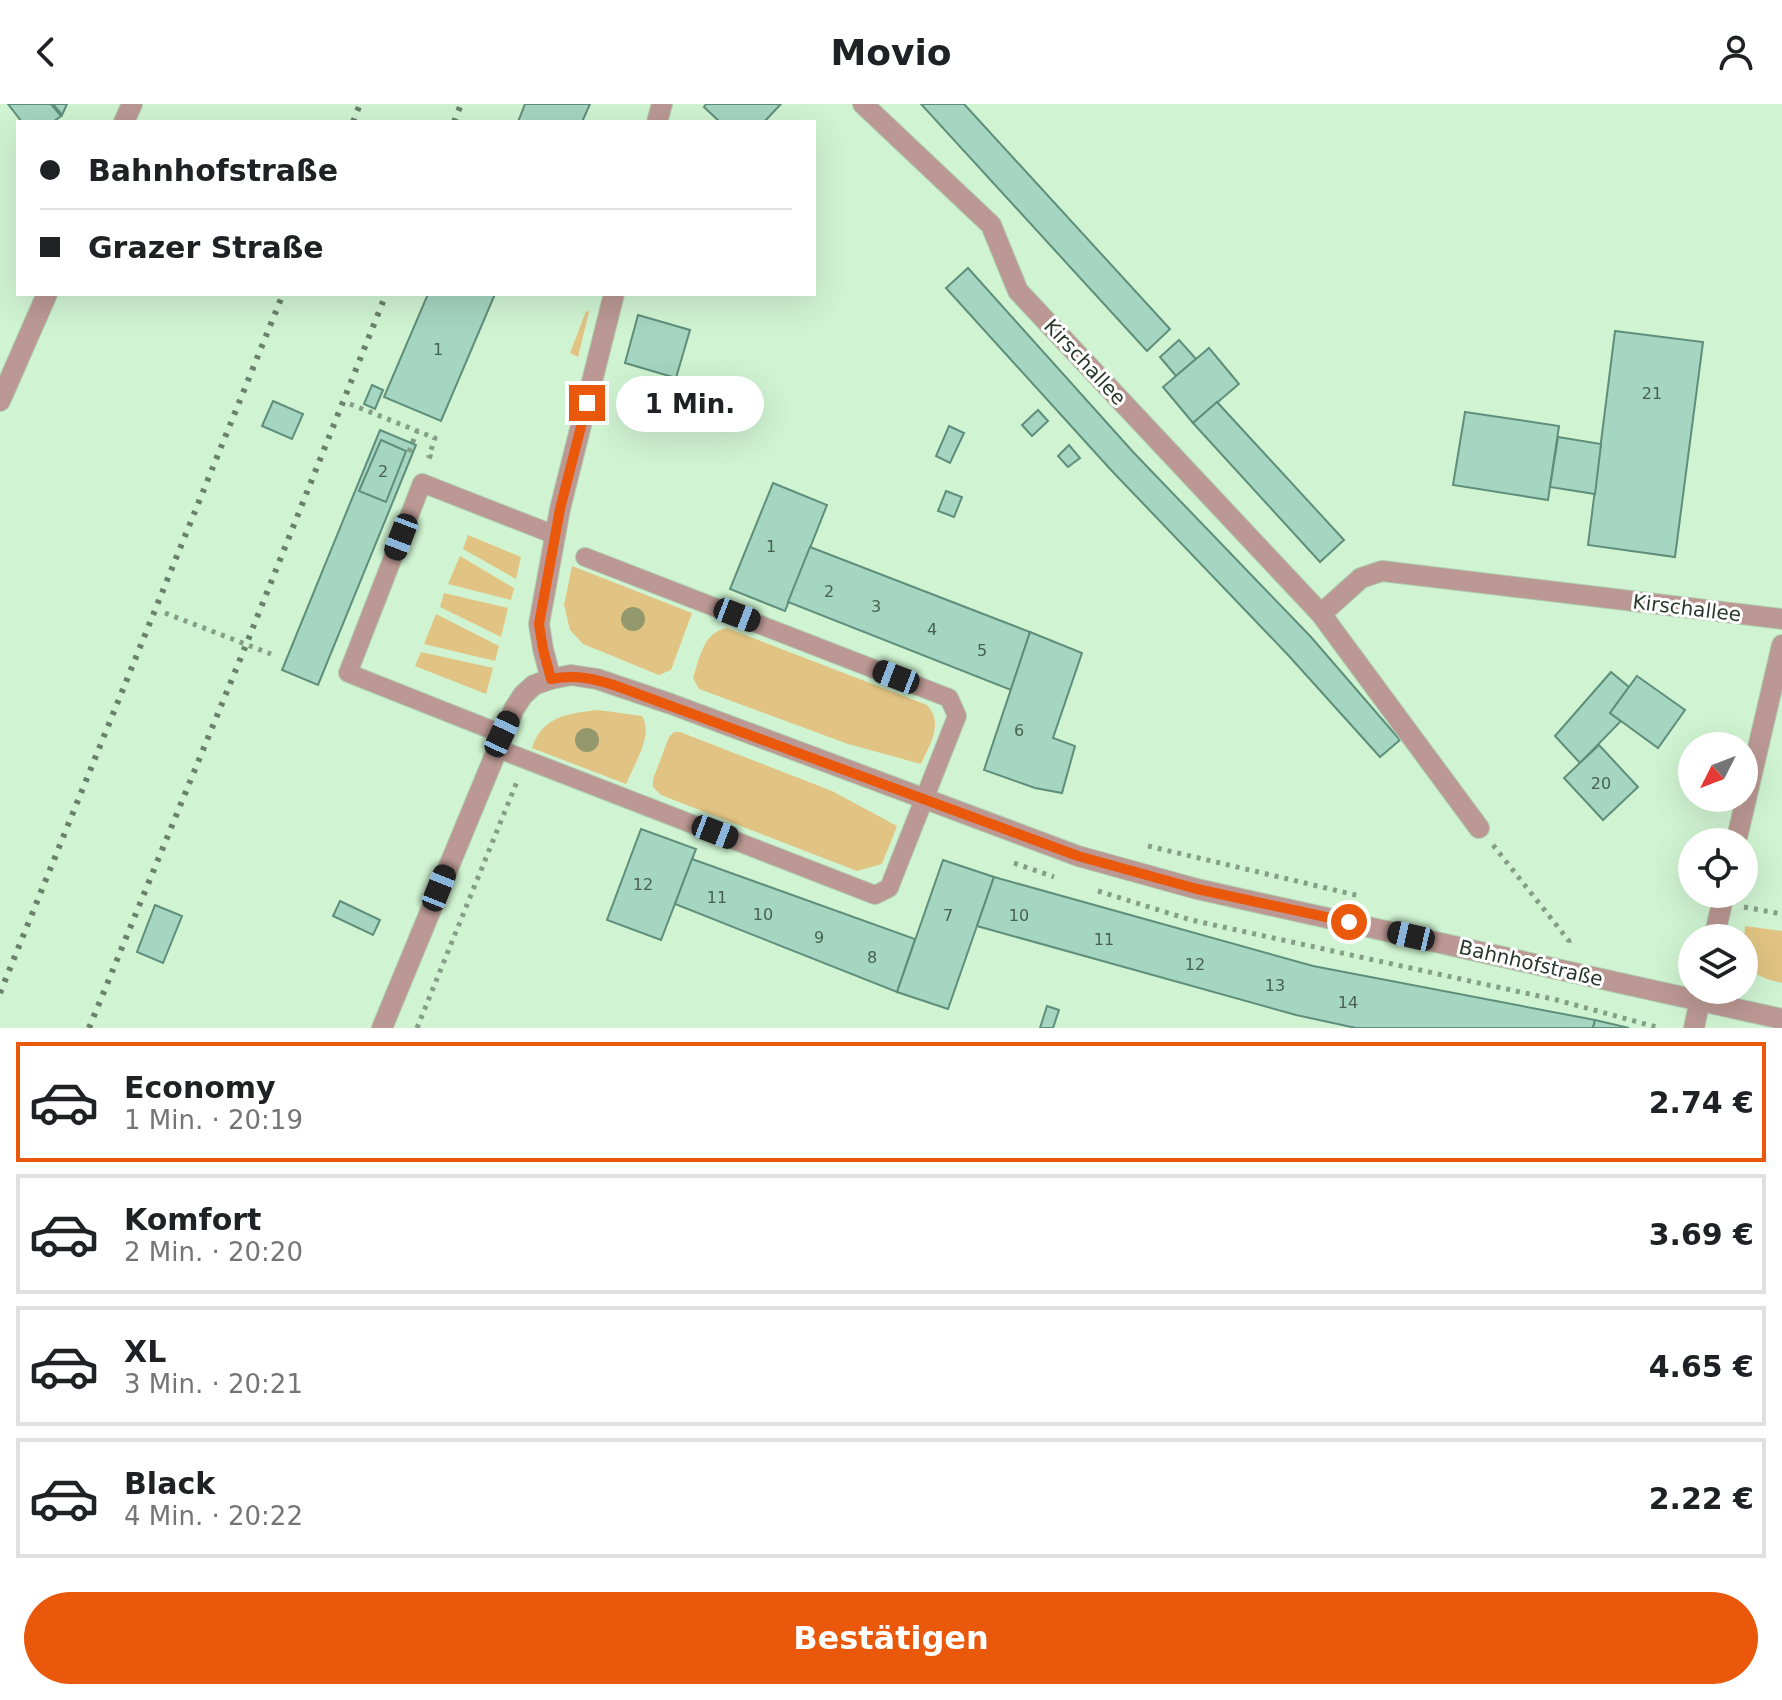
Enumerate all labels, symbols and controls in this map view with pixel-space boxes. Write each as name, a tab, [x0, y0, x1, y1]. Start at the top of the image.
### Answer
icon: back	[24, 30, 68, 74]
icon: person	[1714, 30, 1758, 74]
text: Movio	[830, 32, 952, 73]
text: Bahnhofstraße	[88, 153, 338, 188]
text: Grazer Straße	[88, 230, 324, 265]
street label: Kirschallee	[1039, 314, 1131, 410]
house number: 1	[433, 340, 443, 359]
callout: 1 Min.	[615, 375, 763, 431]
house number: 21	[1642, 384, 1662, 403]
route end	[569, 385, 605, 421]
text: 1 Min.	[645, 389, 735, 419]
house number: 2	[378, 462, 388, 481]
car	[381, 510, 421, 564]
house number: 1	[766, 537, 776, 556]
house number: 2	[824, 582, 834, 601]
street label: Kirschallee	[1631, 589, 1743, 627]
car	[710, 595, 764, 635]
house number: 3	[871, 597, 881, 616]
house number: 4	[927, 620, 937, 639]
house number: 5	[977, 641, 987, 660]
car	[869, 657, 923, 697]
car	[481, 707, 523, 761]
house number: 6	[1014, 721, 1024, 740]
north arrow	[1678, 732, 1758, 812]
map controls	[1678, 732, 1758, 1004]
house number: 20	[1591, 774, 1611, 793]
car	[688, 812, 742, 852]
button: locate	[1678, 828, 1758, 908]
car	[419, 861, 459, 915]
house number: 12	[633, 875, 653, 894]
house number: 11	[707, 888, 727, 907]
route start	[1331, 904, 1367, 940]
house number: 10	[753, 905, 773, 924]
house number: 7	[943, 906, 953, 925]
house number: 10	[1009, 906, 1029, 925]
car	[1385, 919, 1437, 953]
button: layers	[1678, 924, 1758, 1004]
house number: 9	[814, 928, 824, 947]
house number: 11	[1094, 930, 1114, 949]
street label: Bahnhofstraße	[1457, 935, 1605, 991]
house number: 8	[867, 948, 877, 967]
house number: 12	[1185, 955, 1205, 974]
house number: 13	[1265, 976, 1285, 995]
house number: 14	[1338, 993, 1358, 1012]
icon: car	[28, 1066, 100, 1138]
text: Economy	[124, 1070, 276, 1105]
text: 2.74 €	[1649, 1085, 1754, 1120]
text: 1 Min. · 20:19	[124, 1105, 303, 1135]
icon: car	[28, 1198, 100, 1270]
text: Komfort	[124, 1202, 261, 1237]
text: 3.69 €	[1649, 1217, 1754, 1252]
text: 2 Min. · 20:20	[124, 1237, 303, 1267]
icon: car	[28, 1330, 100, 1402]
text: XL	[124, 1334, 166, 1369]
text: 4.65 €	[1649, 1349, 1754, 1384]
text: 3 Min. · 20:21	[124, 1369, 303, 1399]
icon: car	[28, 1462, 100, 1534]
text: Black	[124, 1466, 215, 1501]
text: 2.22 €	[1649, 1481, 1754, 1516]
text: 4 Min. · 20:22	[124, 1501, 303, 1531]
button: Bestätigen	[24, 1592, 1758, 1684]

